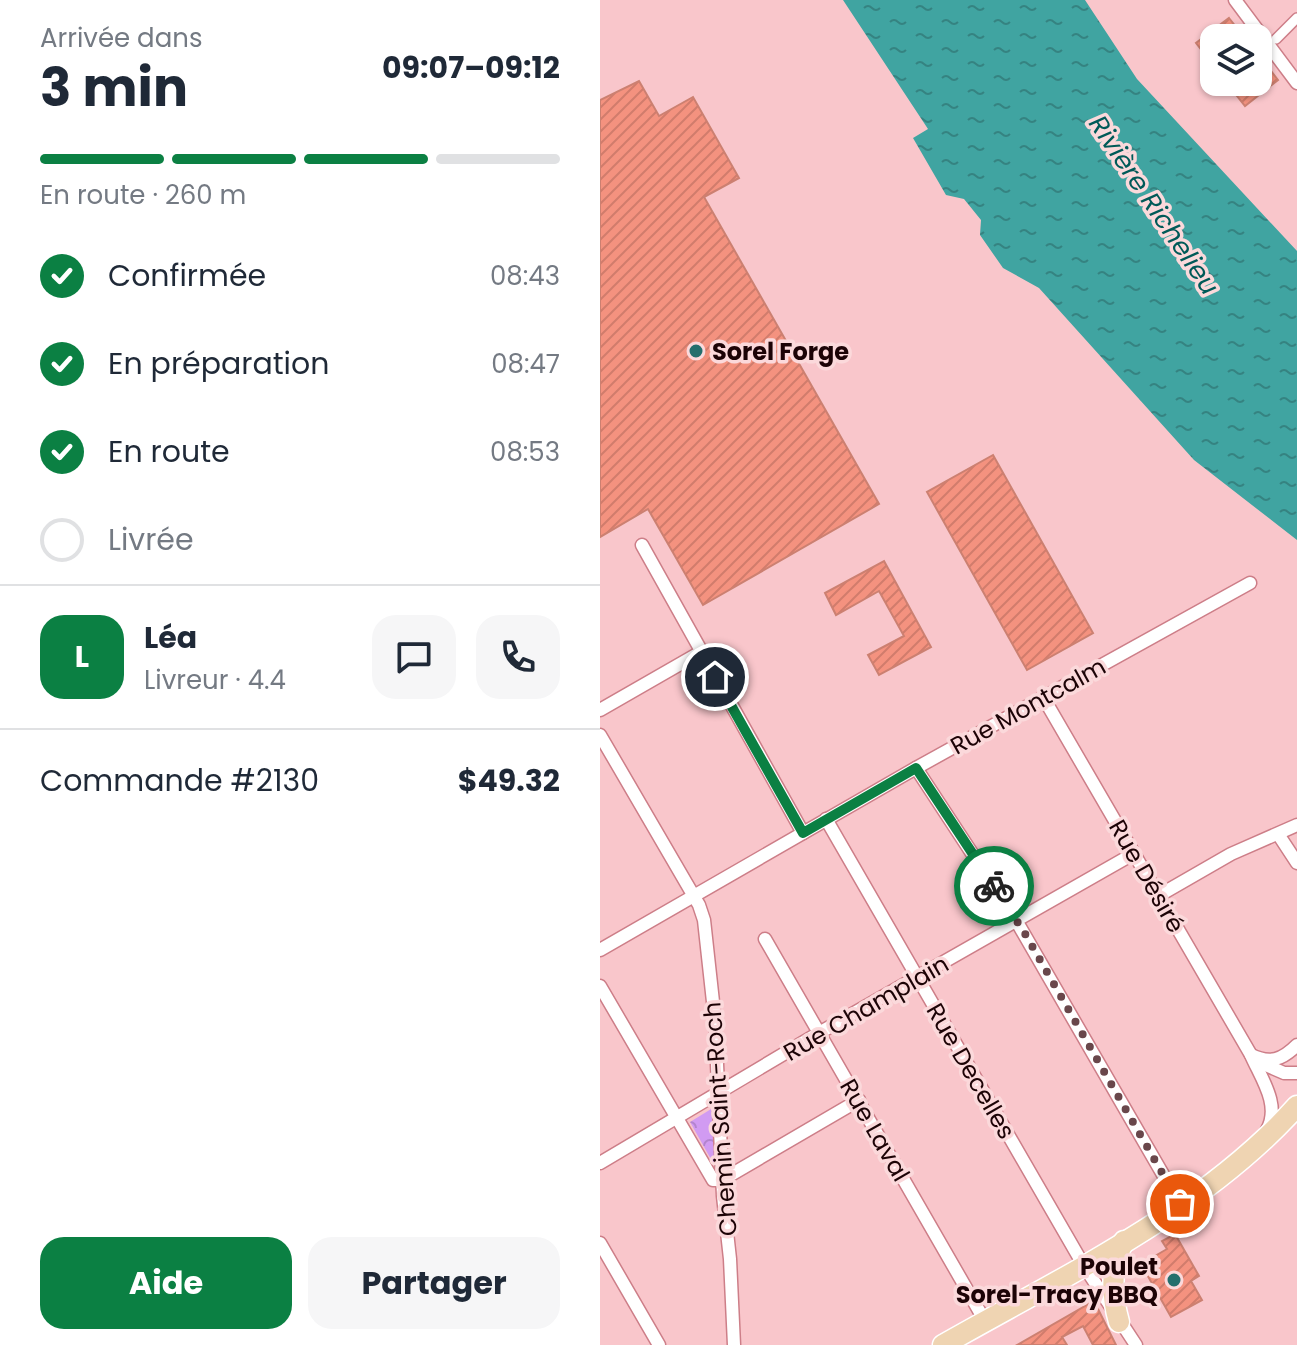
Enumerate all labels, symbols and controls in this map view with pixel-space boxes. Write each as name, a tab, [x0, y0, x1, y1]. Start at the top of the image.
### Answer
text: Arrivée dans	[40, 20, 202, 56]
map controls	[1200, 24, 1272, 96]
button: layers	[1200, 24, 1272, 96]
text: 09:07–09:12	[382, 46, 560, 89]
text: 3 min	[40, 51, 188, 124]
water label: Rivière Richelieu	[1081, 108, 1227, 302]
text: En route · 260 m	[40, 177, 246, 213]
icon: check	[40, 254, 84, 298]
text: Confirmée	[108, 254, 266, 297]
text: 08:43	[490, 258, 560, 294]
place label: Sorel Forge	[712, 335, 849, 368]
icon: check	[40, 342, 84, 386]
text: En préparation	[108, 342, 329, 385]
marker: Sorel Forge	[687, 342, 705, 360]
text: 08:47	[491, 346, 560, 382]
icon: check	[40, 430, 84, 474]
text: En route	[108, 430, 230, 473]
text: 08:53	[490, 434, 560, 470]
text: Livrée	[108, 518, 194, 561]
button: chat	[372, 615, 456, 699]
button: phone	[476, 615, 560, 699]
text: Léa	[144, 616, 197, 659]
text: L	[75, 635, 89, 678]
pin	[681, 643, 749, 711]
street label: Rue Montcalm	[944, 650, 1112, 762]
icon: home	[693, 655, 737, 699]
text: Livreur · 4.4	[144, 662, 286, 698]
text: Commande #2130	[40, 759, 319, 802]
text: $49.32	[458, 759, 560, 802]
street label: Rue Désiré	[1101, 813, 1193, 939]
courier	[954, 846, 1034, 926]
icon: bike	[972, 864, 1016, 908]
street label: Rue Champlain	[777, 947, 955, 1069]
street label: Rue Decelles	[919, 997, 1023, 1145]
street label: Chemin Saint-Roch	[695, 1001, 745, 1237]
street label: Rue Laval	[832, 1073, 918, 1187]
pin	[1146, 1170, 1214, 1238]
icon: bag	[1158, 1182, 1202, 1226]
button: Aide	[40, 1237, 292, 1329]
button: Partager	[308, 1237, 560, 1329]
place label: Poulet Sorel-Tracy BBQ	[956, 1250, 1158, 1311]
marker: Poulet Sorel-Tracy BBQ	[1165, 1271, 1183, 1289]

